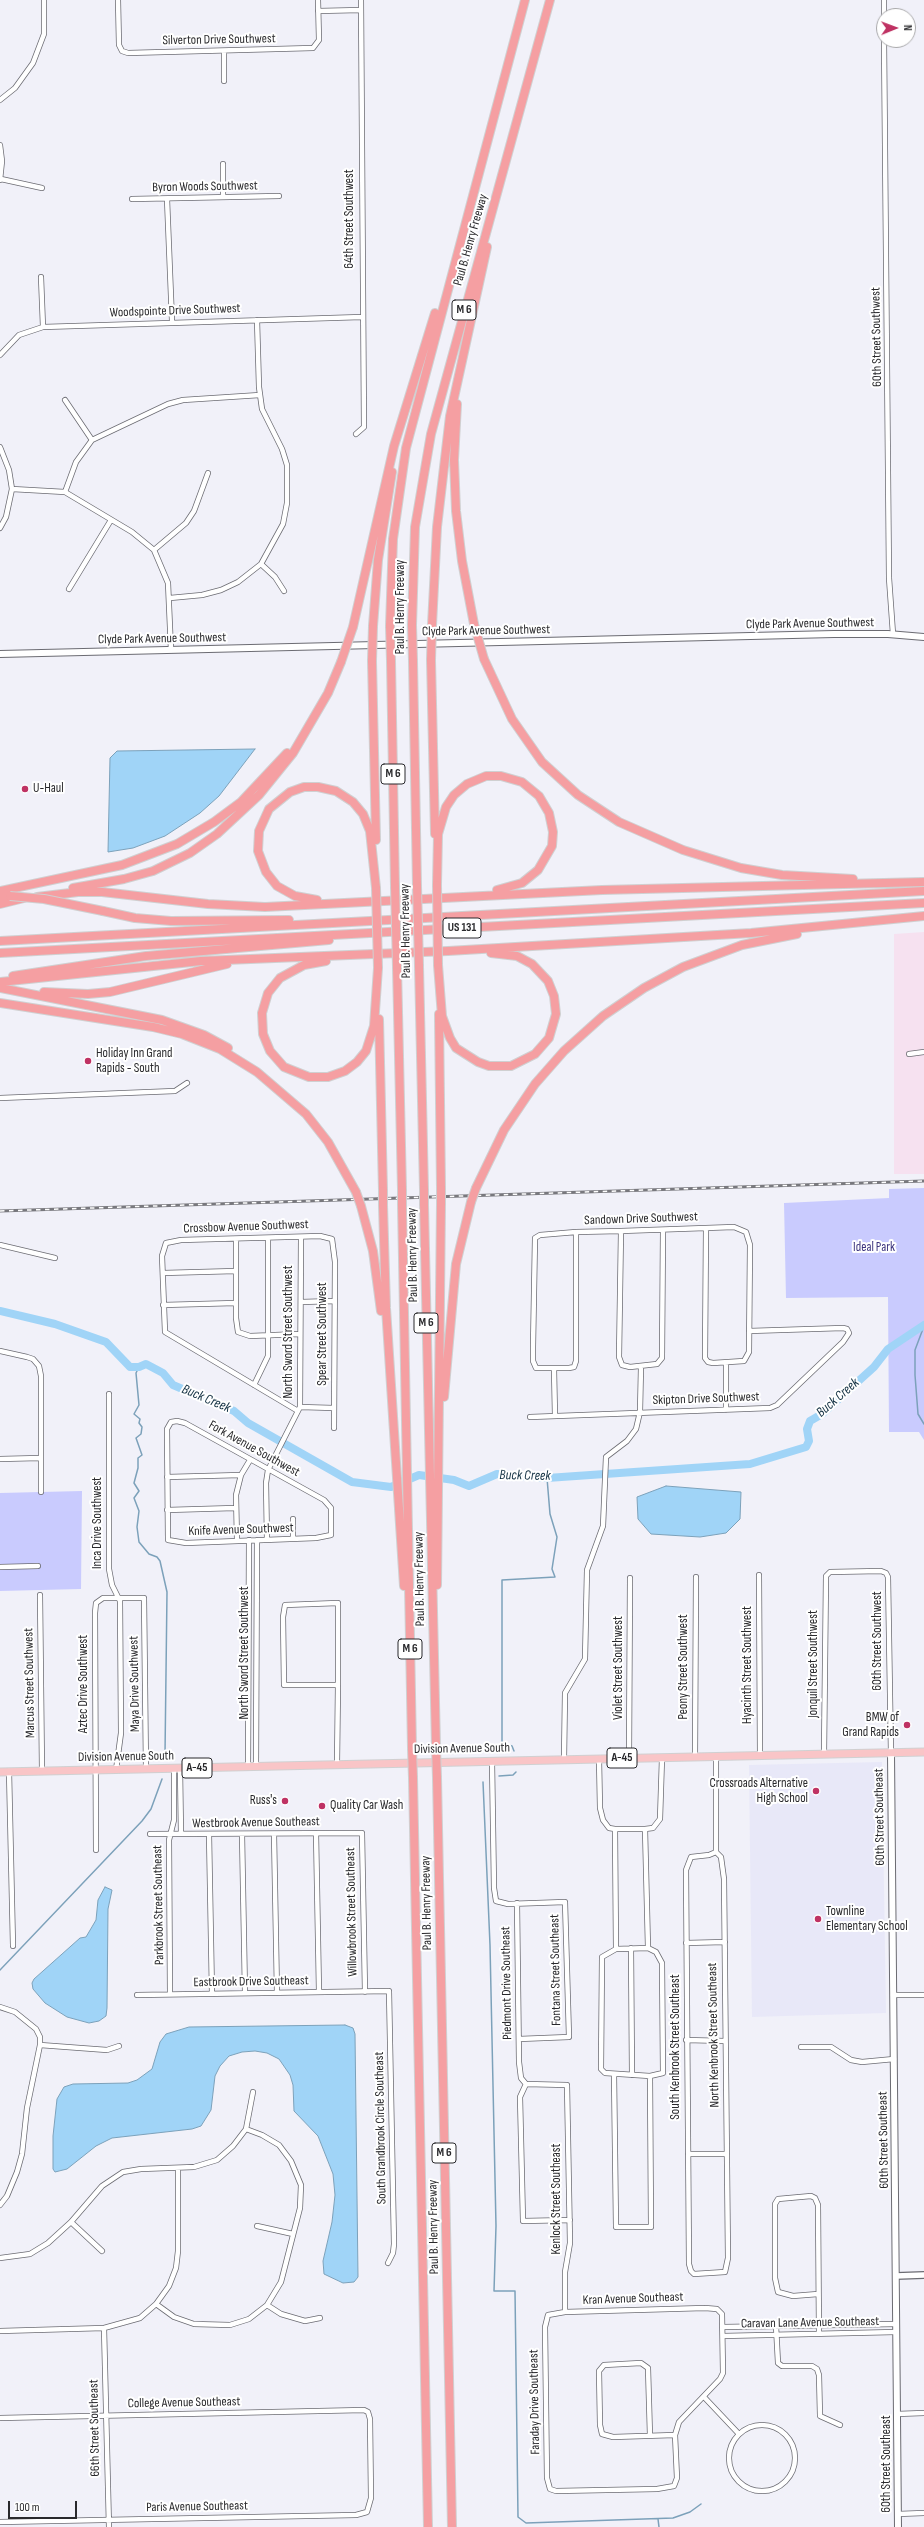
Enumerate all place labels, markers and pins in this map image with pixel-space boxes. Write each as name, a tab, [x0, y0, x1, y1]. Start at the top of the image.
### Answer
place label: U-Haul	[33, 781, 64, 797]
marker: U-Haul	[20, 784, 30, 794]
place label: Holiday Inn Grand Rapids - South	[96, 1046, 172, 1077]
marker: Holiday Inn Grand Rapids - South	[83, 1056, 93, 1066]
place label: BMW of Grand Rapids	[842, 1710, 899, 1741]
marker: BMW of Grand Rapids	[902, 1720, 912, 1730]
place label: Crossroads Alternative High School	[709, 1776, 808, 1807]
marker: Crossroads Alternative High School	[811, 1786, 821, 1796]
place label: Russ's	[250, 1793, 277, 1809]
marker: Russ's	[280, 1796, 290, 1806]
place label: Quality Car Wash	[330, 1798, 403, 1814]
marker: Quality Car Wash	[317, 1801, 327, 1811]
place label: Townline Elementary School	[826, 1904, 908, 1935]
marker: Townline Elementary School	[813, 1914, 823, 1924]

